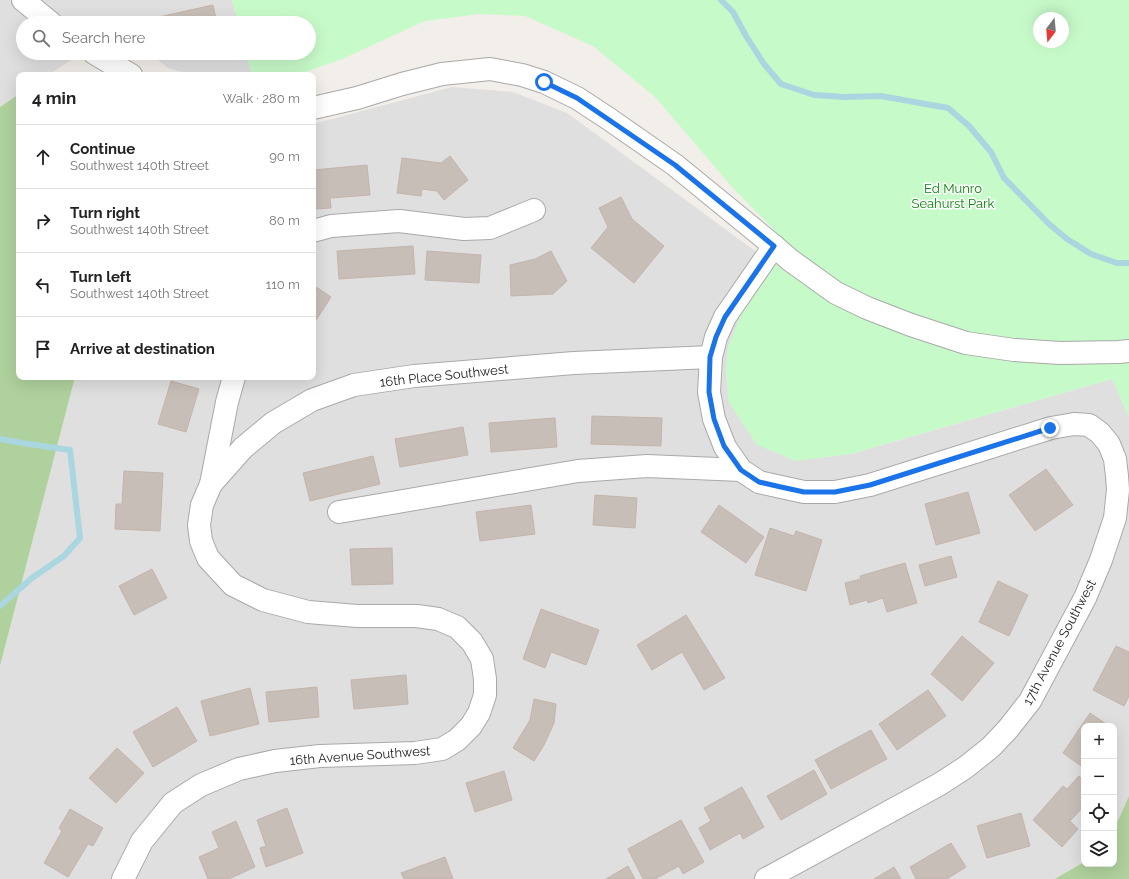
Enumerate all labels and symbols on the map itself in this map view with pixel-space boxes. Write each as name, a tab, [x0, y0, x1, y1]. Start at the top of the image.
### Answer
north arrow	[1033, 12, 1069, 48]
route start	[535, 73, 553, 91]
park label: Ed Munro Seahurst Park	[912, 181, 995, 211]
street label: 16th Place Southwest	[379, 361, 510, 390]
route end	[1041, 419, 1059, 437]
street label: 17th Avenue Southwest	[1020, 576, 1099, 708]
street label: 16th Avenue Southwest	[289, 743, 431, 768]

